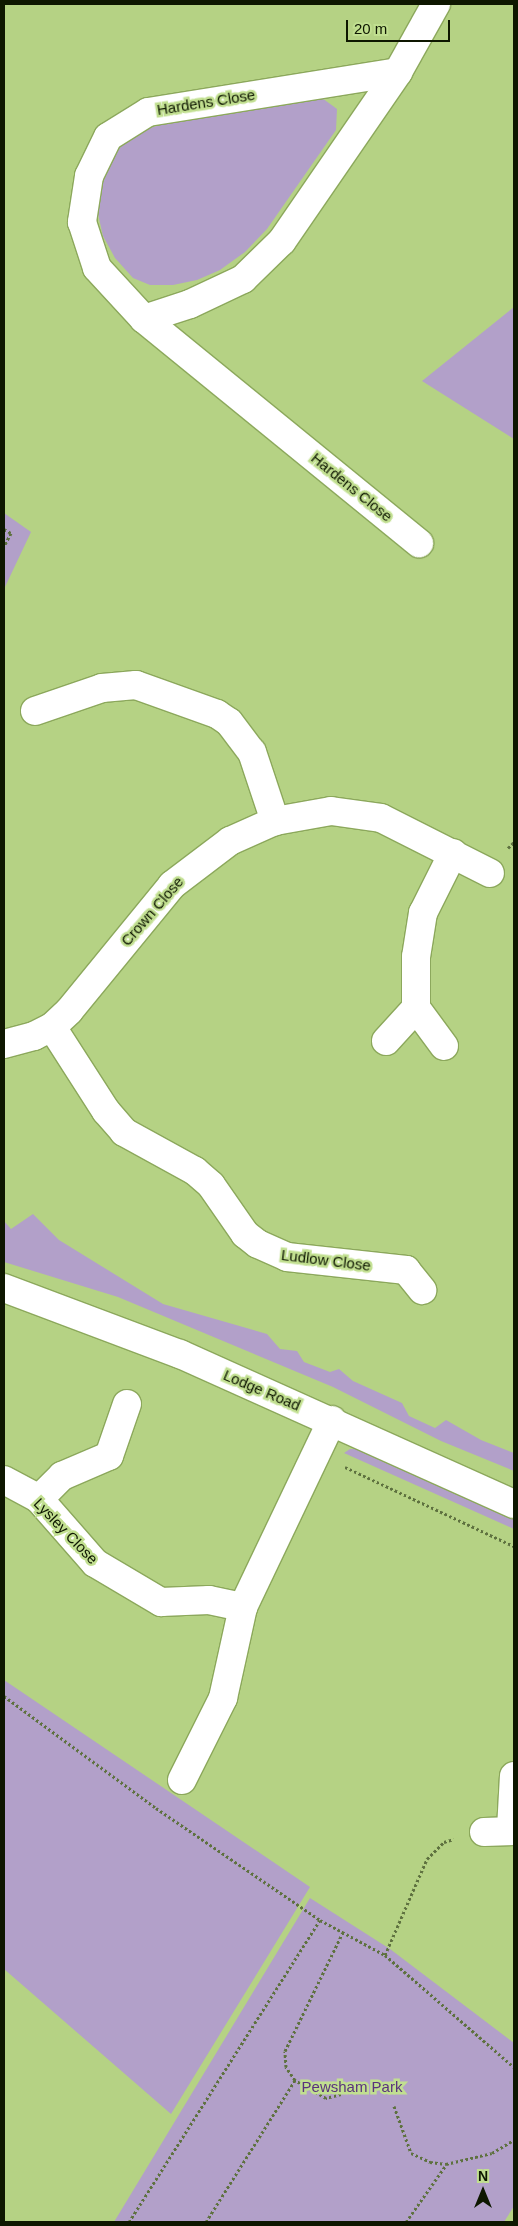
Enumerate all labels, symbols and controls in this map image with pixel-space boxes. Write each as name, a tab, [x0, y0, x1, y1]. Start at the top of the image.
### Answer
scale bar	[348, 10, 452, 42]
text: 20 m	[354, 20, 387, 37]
street label: Hardens Close	[156, 85, 256, 119]
street label: Hardens Close	[308, 449, 396, 525]
street label: Crown Close	[117, 873, 187, 949]
street label: Ludlow Close	[280, 1246, 372, 1274]
street label: Lodge Road	[221, 1366, 303, 1414]
street label: Lysley Close	[30, 1494, 102, 1568]
park label: Pewsham Park	[302, 2078, 402, 2096]
north arrow	[458, 2166, 508, 2216]
text: N	[478, 2168, 488, 2184]

